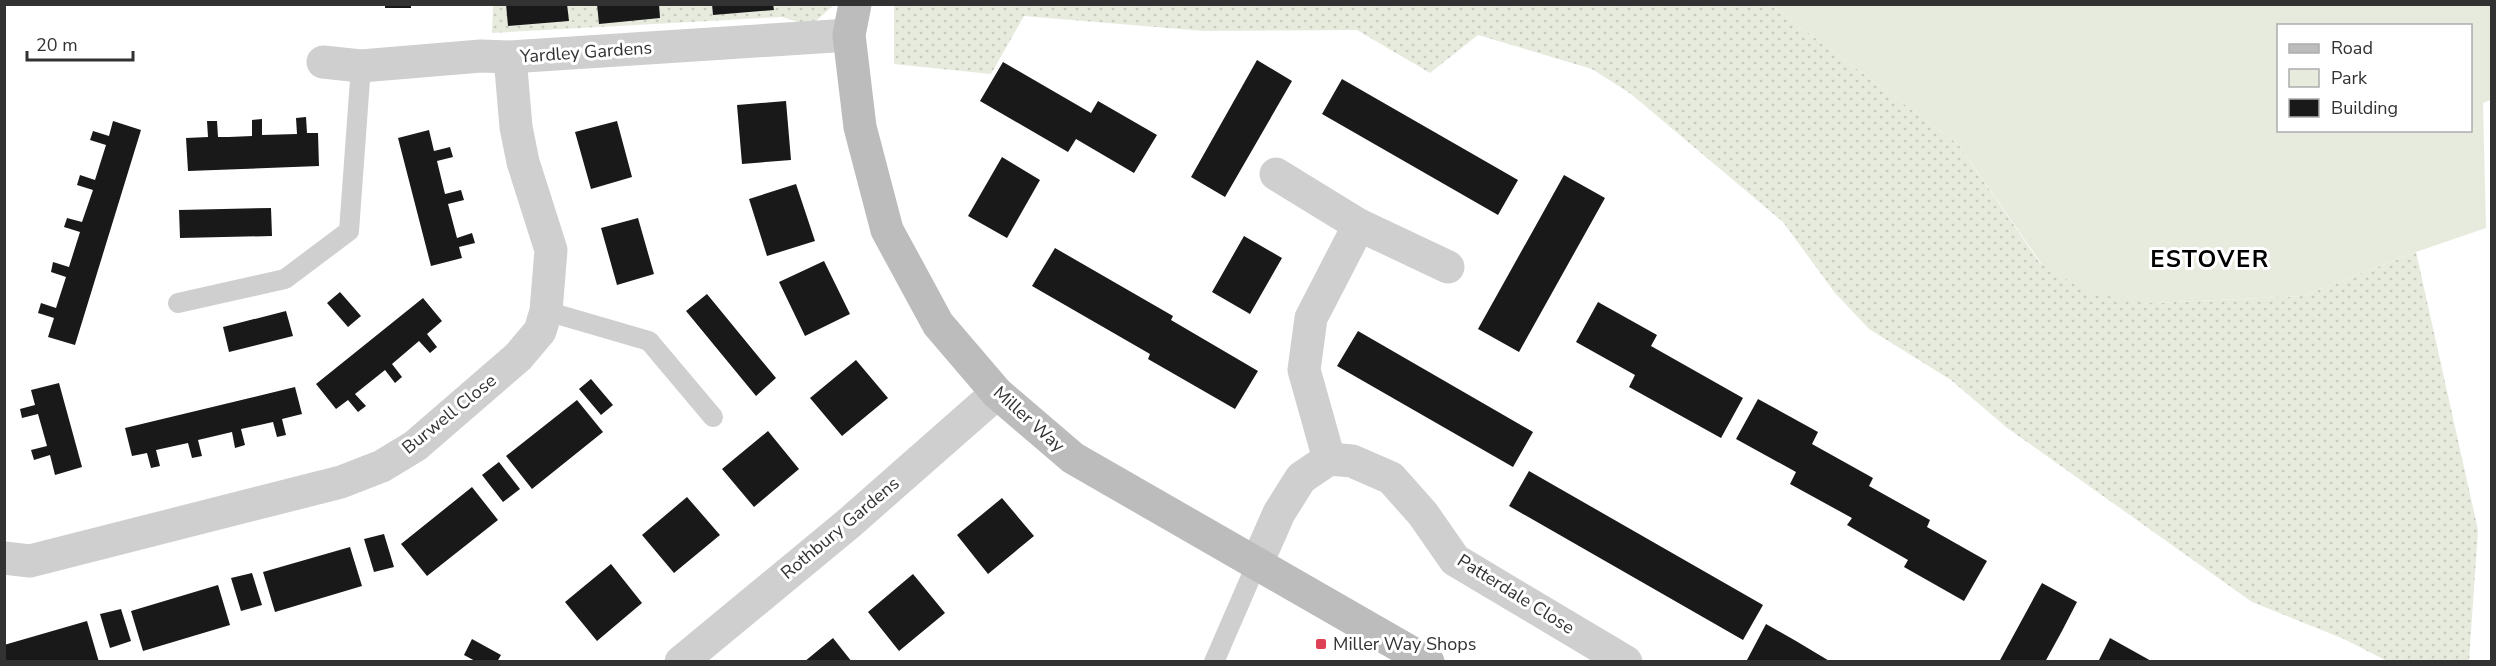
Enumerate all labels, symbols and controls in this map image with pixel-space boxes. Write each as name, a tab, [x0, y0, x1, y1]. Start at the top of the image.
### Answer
scale bar	[27, 24, 134, 62]
legend	[2277, 24, 2472, 132]
text: 20 m	[36, 33, 78, 57]
street label: Yardley Gardens	[518, 35, 653, 69]
text: Road	[2331, 36, 2373, 60]
text: Park	[2331, 66, 2368, 90]
text: Building	[2331, 96, 2398, 120]
district label: ESTOVER	[2150, 243, 2270, 275]
street label: Burwell Close	[397, 369, 501, 459]
street label: Miller Way	[988, 381, 1070, 458]
street label: Rothbury Gardens	[776, 471, 904, 585]
street label: Patterdale Close	[1453, 548, 1579, 640]
place label: Miller Way Shops	[1333, 632, 1476, 656]
marker: Miller Way Shops	[1314, 637, 1328, 651]

